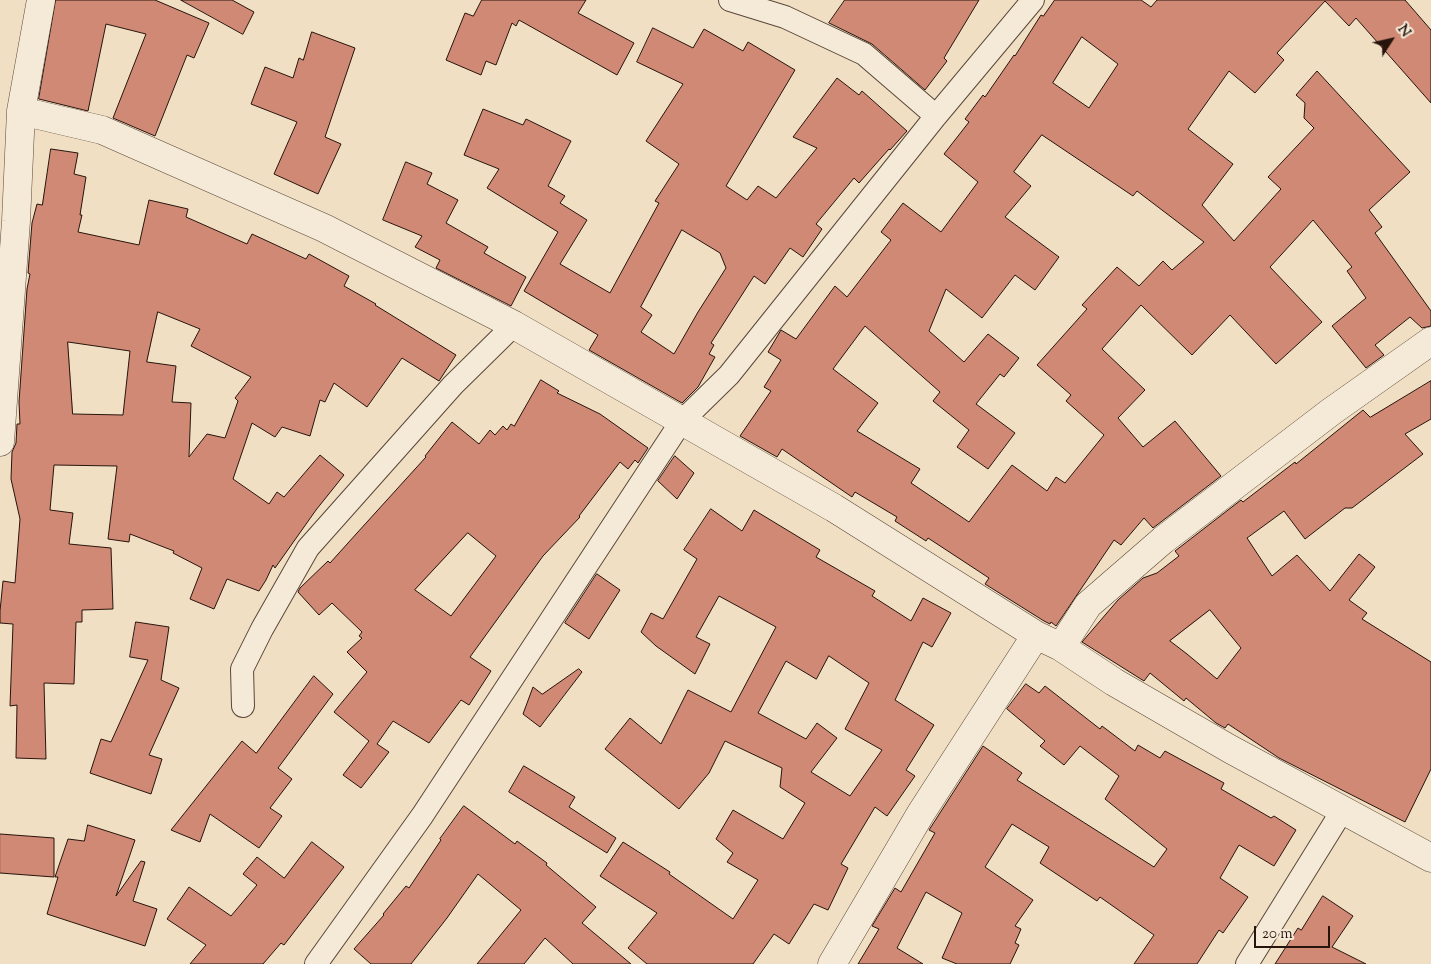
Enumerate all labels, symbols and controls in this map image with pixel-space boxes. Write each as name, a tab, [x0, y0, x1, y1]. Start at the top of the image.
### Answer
north arrow	[1366, 15, 1416, 65]
text: N	[1392, 21, 1415, 42]
scale bar	[1256, 916, 1332, 948]
text: 20 m	[1262, 924, 1293, 945]

